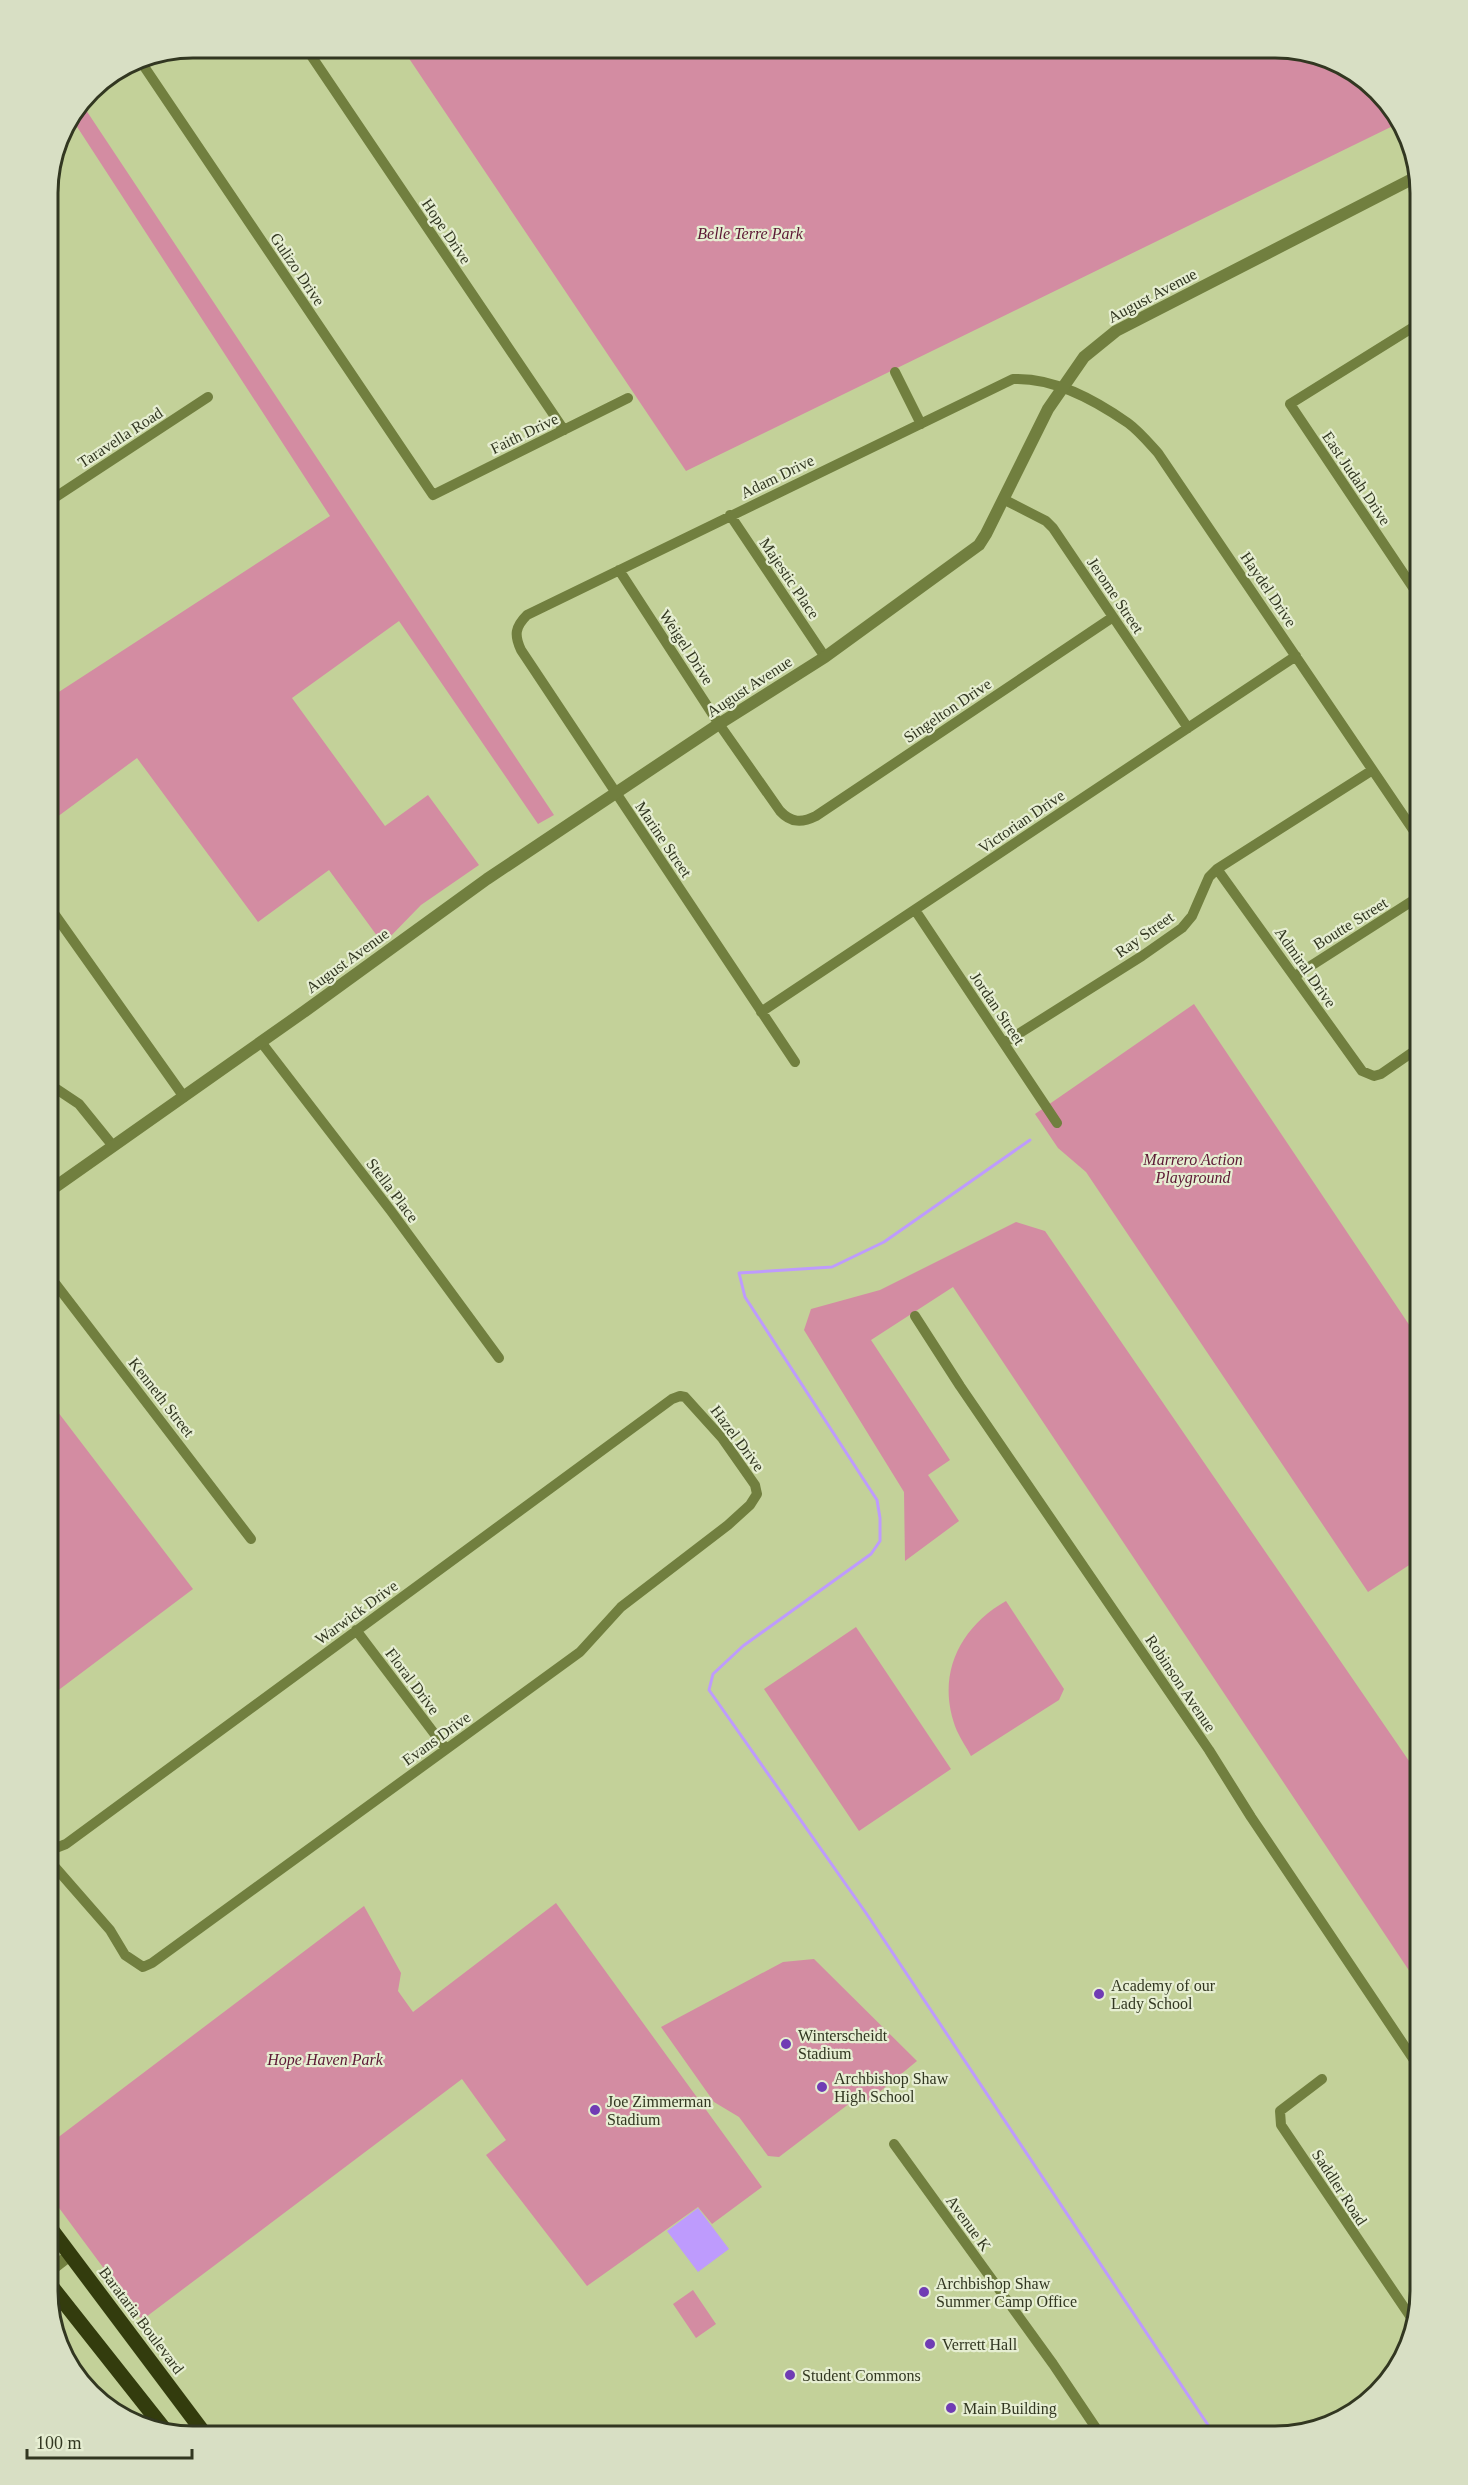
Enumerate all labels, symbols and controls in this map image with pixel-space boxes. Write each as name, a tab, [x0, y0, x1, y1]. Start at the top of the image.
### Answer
street label: Hope Drive	[418, 195, 475, 268]
park label: Belle Terre Park	[697, 225, 804, 242]
street label: Gulizo Drive	[267, 230, 328, 309]
street label: August Avenue	[1105, 265, 1200, 327]
street label: Taravella Road	[75, 404, 166, 471]
street label: Faith Drive	[488, 410, 561, 457]
street label: East Judah Drive	[1319, 428, 1394, 528]
street label: Adam Drive	[738, 451, 817, 502]
street label: Majestic Place	[755, 535, 823, 622]
street label: Haydel Drive	[1236, 549, 1300, 631]
street label: Jerome Street	[1084, 554, 1147, 637]
street label: Weigel Drive	[655, 607, 717, 688]
street label: August Avenue	[704, 653, 796, 721]
street label: Singelton Drive	[900, 675, 995, 747]
street label: Victorian Drive	[975, 786, 1067, 856]
street label: Marine Street	[632, 798, 695, 881]
street label: Boutte Street	[1310, 894, 1391, 953]
street label: Ray Street	[1112, 908, 1178, 961]
street label: Admiral Drive	[1272, 924, 1339, 1011]
street label: August Avenue	[303, 925, 392, 997]
street label: Jordan Street	[967, 969, 1028, 1048]
park label: Marrero Action Playground	[1142, 1151, 1243, 1187]
street label: Stella Place	[363, 1155, 422, 1225]
street label: Kenneth Street	[126, 1354, 198, 1441]
street label: Hazel Drive	[707, 1402, 768, 1474]
street label: Warwick Drive	[312, 1577, 401, 1648]
street label: Robinson Avenue	[1142, 1632, 1219, 1735]
street label: Floral Drive	[382, 1645, 443, 1718]
street label: Evans Drive	[399, 1708, 473, 1769]
place label: Academy of our Lady School	[1111, 1977, 1216, 2013]
marker: Academy of our Lady School	[1092, 1987, 1106, 2001]
place label: Winterscheidt Stadium	[798, 2027, 888, 2062]
marker: Winterscheidt Stadium	[779, 2037, 793, 2051]
park label: Hope Haven Park	[266, 2051, 384, 2069]
place label: Archbishop Shaw High School	[834, 2070, 949, 2106]
marker: Archbishop Shaw High School	[815, 2080, 829, 2094]
place label: Joe Zimmerman Stadium	[607, 2093, 711, 2128]
marker: Joe Zimmerman Stadium	[588, 2103, 602, 2117]
street label: Saddler Road	[1309, 2146, 1370, 2228]
street label: Avenue K	[943, 2192, 995, 2255]
street label: Barataria Boulevard	[96, 2264, 187, 2377]
place label: Archbishop Shaw Summer Camp Office	[936, 2275, 1077, 2311]
marker: Archbishop Shaw Summer Camp Office	[917, 2285, 931, 2299]
place label: Verrett Hall	[942, 2336, 1018, 2353]
marker: Verrett Hall	[923, 2337, 937, 2351]
place label: Student Commons	[802, 2367, 921, 2384]
marker: Student Commons	[783, 2368, 797, 2382]
place label: Main Building	[963, 2400, 1057, 2418]
marker: Main Building	[944, 2401, 958, 2415]
scale bar	[27, 2422, 192, 2460]
text: 100 m	[36, 2433, 82, 2453]

